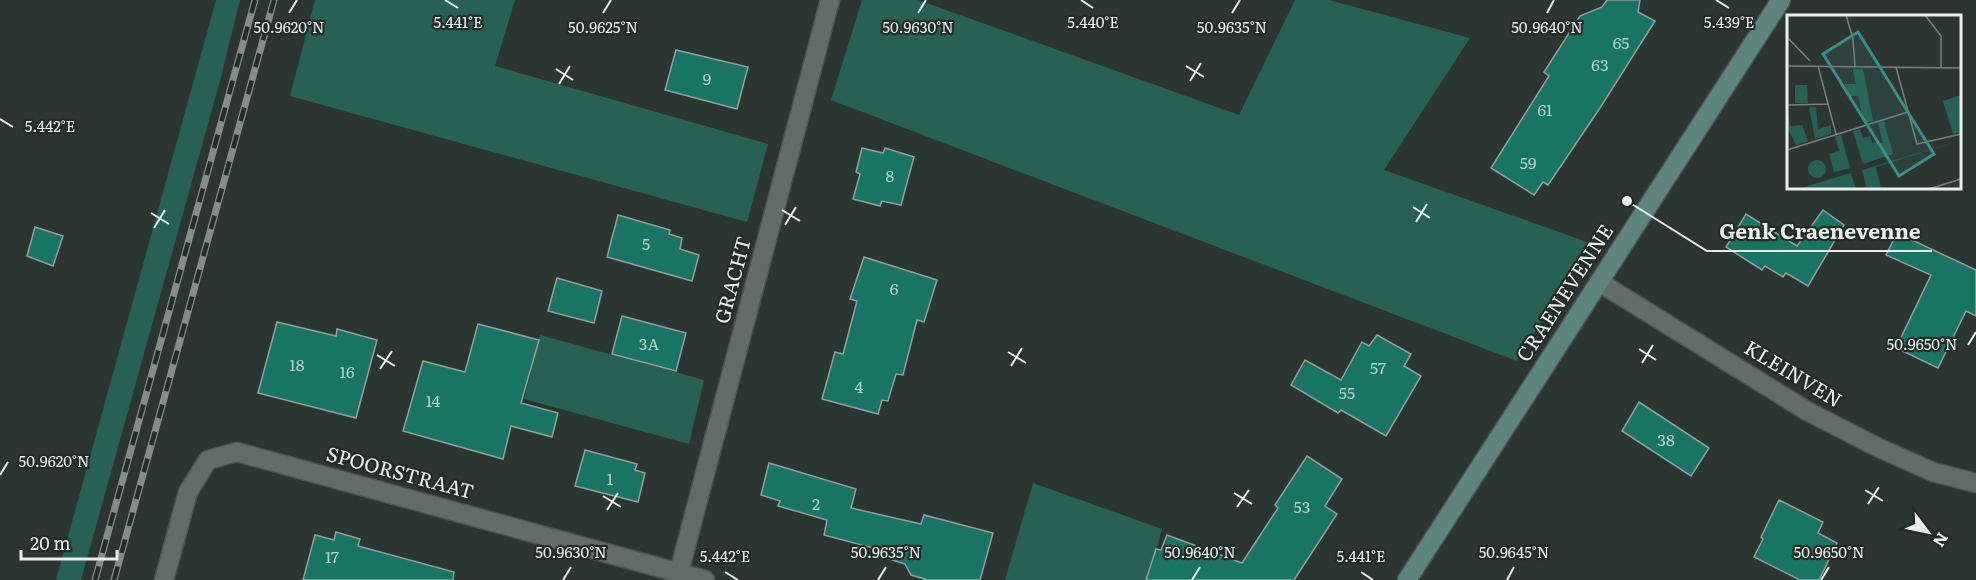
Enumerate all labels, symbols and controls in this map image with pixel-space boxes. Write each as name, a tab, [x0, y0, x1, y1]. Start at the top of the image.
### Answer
text: 5.441°E	[433, 10, 483, 33]
text: 5.440°E	[1067, 10, 1119, 33]
text: 5.439°E	[1704, 10, 1754, 33]
text: 50.9620°N	[254, 15, 324, 38]
text: 50.9625°N	[568, 15, 638, 38]
text: 50.9630°N	[882, 15, 954, 38]
text: 50.9635°N	[1197, 15, 1267, 38]
text: 50.9640°N	[1511, 15, 1583, 38]
inset map	[1787, 15, 1961, 189]
house number: 65	[1613, 30, 1629, 54]
house number: 63	[1591, 52, 1609, 76]
house number: 9	[703, 66, 711, 90]
house number: 61	[1537, 97, 1553, 121]
text: 5.442°E	[25, 114, 75, 137]
house number: 59	[1520, 150, 1536, 174]
house number: 8	[886, 163, 895, 187]
callout: Genk Craenevenne	[1707, 212, 1932, 251]
text: Genk Craenevenne	[1719, 214, 1921, 245]
street label: CRAENEVENNE	[1507, 217, 1619, 367]
house number: 5	[642, 231, 650, 255]
street label: GRACHT	[705, 232, 757, 327]
house number: 6	[890, 276, 899, 300]
house number: 3A	[639, 331, 659, 355]
street label: KLEINVEN	[1739, 331, 1849, 413]
text: 50.9650°N	[1887, 332, 1957, 355]
house number: 18	[289, 352, 305, 376]
house number: 57	[1370, 355, 1386, 379]
house number: 16	[339, 359, 355, 383]
house number: 4	[855, 374, 864, 398]
house number: 55	[1339, 380, 1355, 404]
house number: 14	[426, 388, 441, 412]
house number: 38	[1657, 427, 1675, 451]
street label: SPOORSTRAAT	[323, 437, 478, 505]
text: 50.9620°N	[19, 449, 89, 472]
house number: 1	[607, 466, 614, 490]
house number: 2	[812, 491, 820, 515]
house number: 53	[1294, 494, 1310, 518]
north arrow	[1898, 502, 1958, 562]
scale bar	[21, 523, 117, 561]
text: N	[1928, 528, 1955, 553]
text: 20 m	[30, 529, 71, 556]
text: 50.9630°N	[535, 540, 607, 563]
text: 50.9635°N	[851, 540, 921, 563]
text: 50.9640°N	[1164, 540, 1236, 563]
text: 50.9645°N	[1479, 540, 1549, 563]
text: 50.9650°N	[1794, 540, 1864, 563]
house number: 17	[325, 544, 339, 568]
text: 5.442°E	[700, 544, 750, 567]
text: 5.441°E	[1336, 544, 1386, 567]

